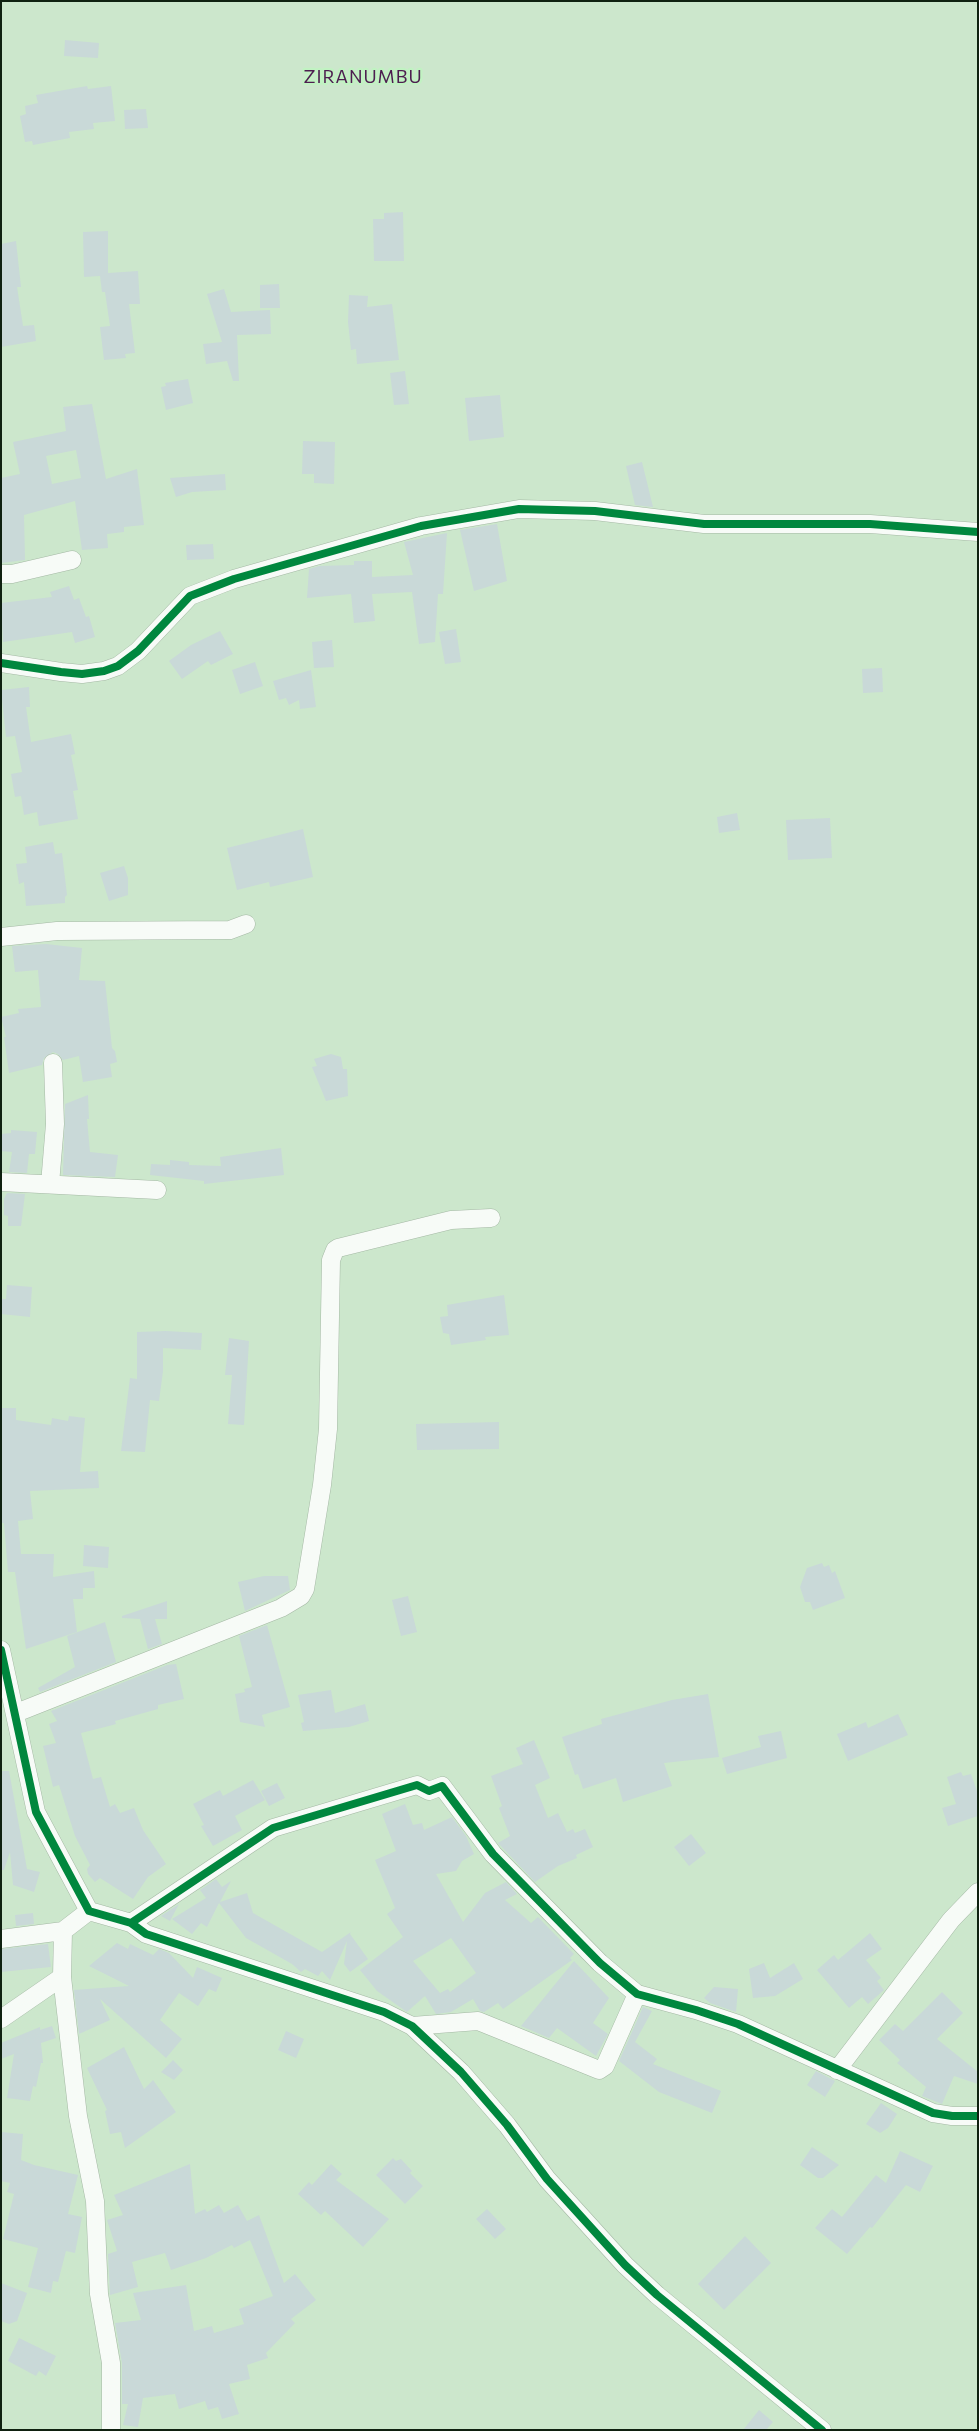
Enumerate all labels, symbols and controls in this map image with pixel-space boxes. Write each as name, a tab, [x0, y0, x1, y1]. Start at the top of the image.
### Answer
district label: ZIRANUMBU	[302, 66, 424, 88]

